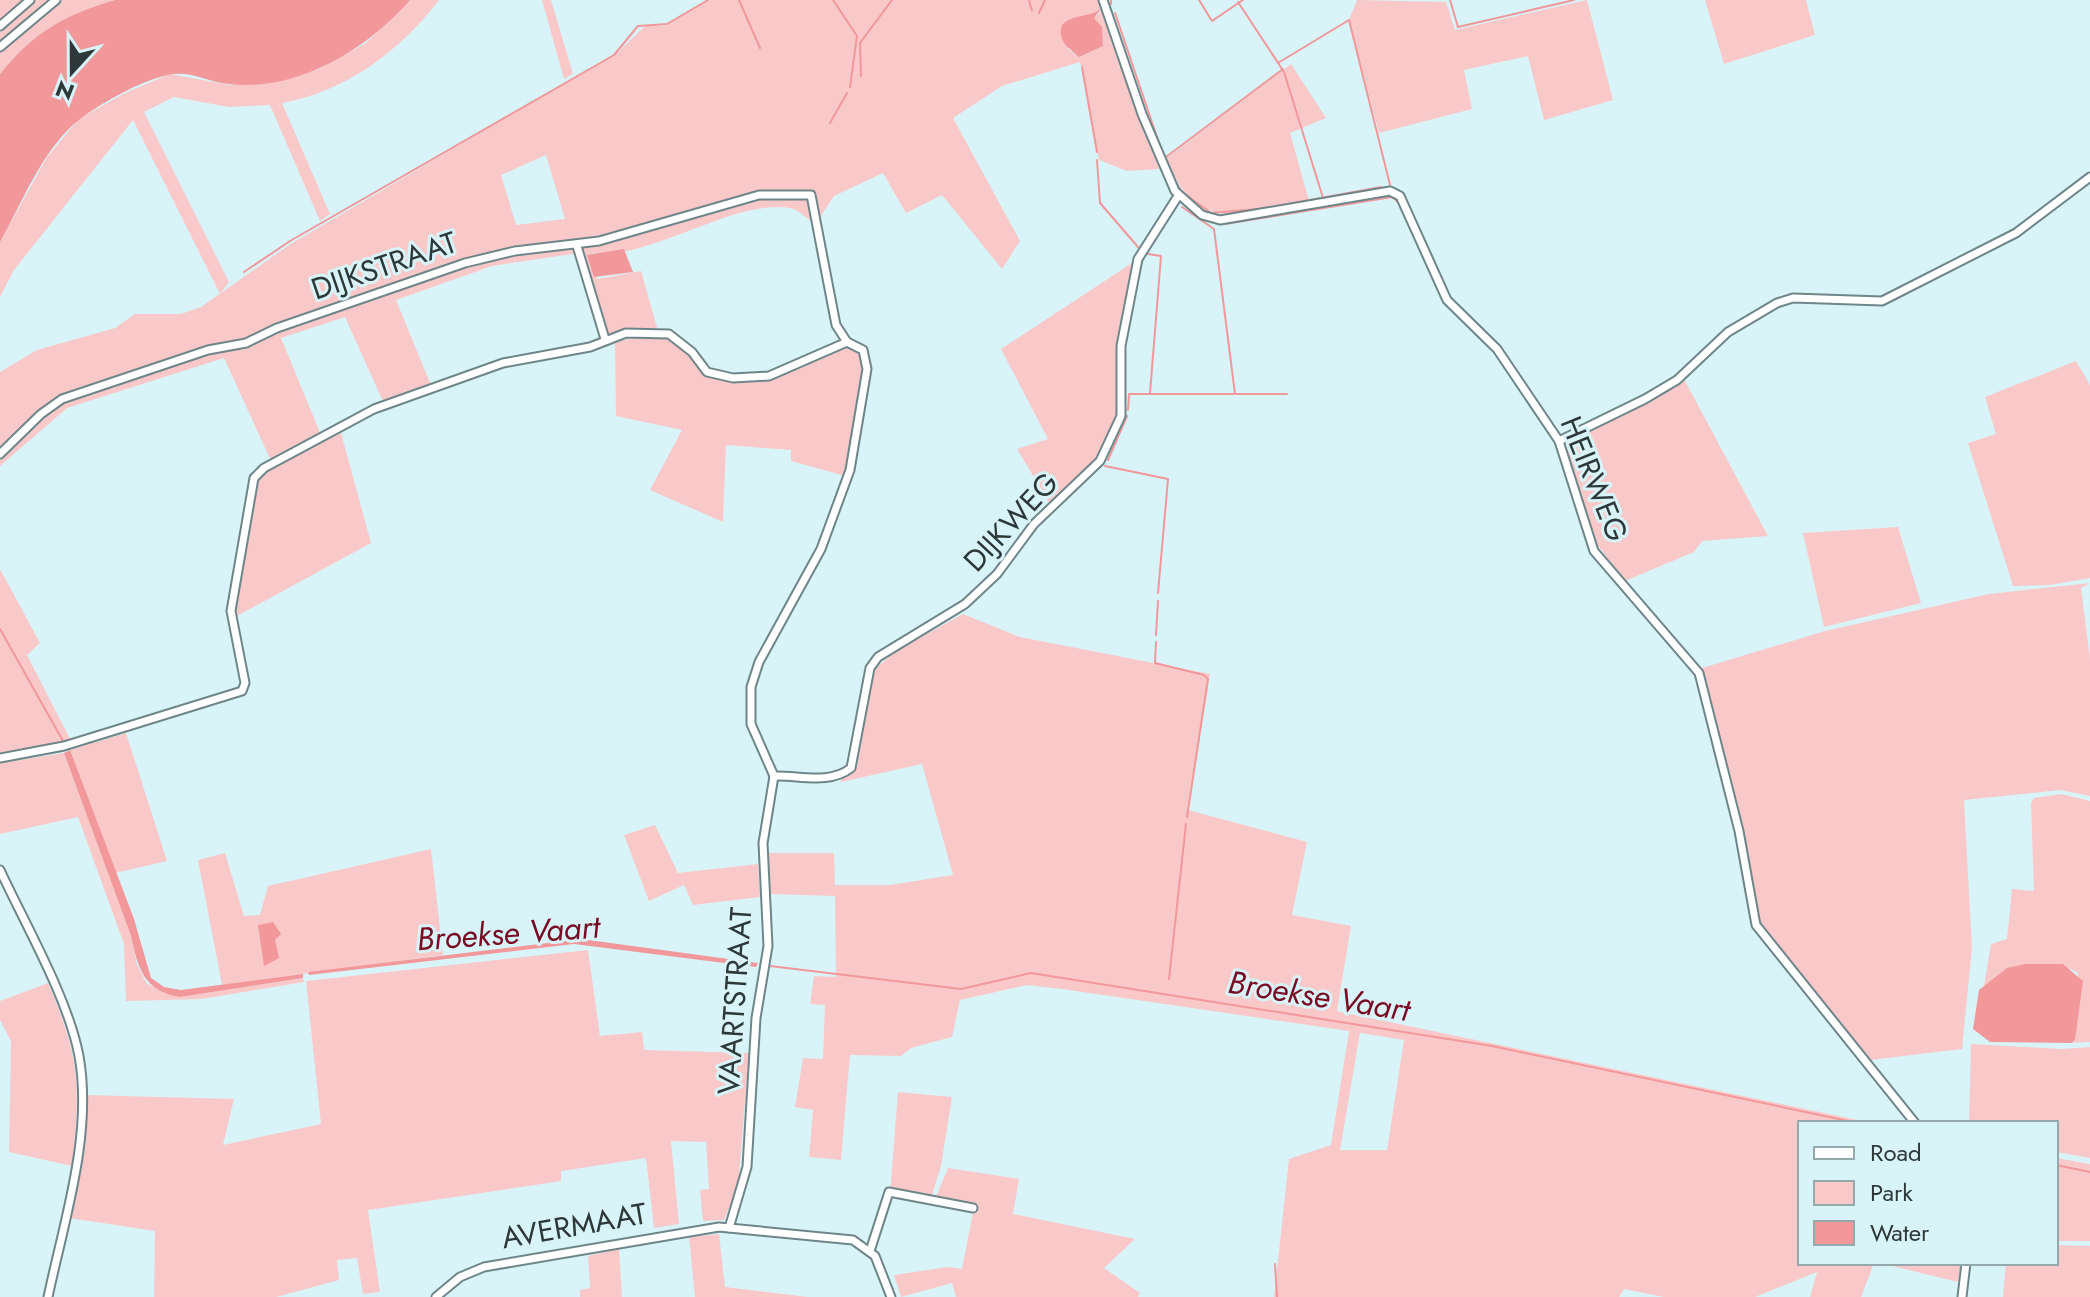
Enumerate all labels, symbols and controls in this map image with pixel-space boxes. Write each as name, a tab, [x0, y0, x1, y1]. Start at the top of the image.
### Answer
north arrow	[32, 32, 112, 112]
text: N	[51, 73, 79, 109]
street label: DIJKSTRAAT	[305, 221, 462, 311]
street label: HEIRWEG	[1550, 410, 1639, 548]
street label: DIJKWEG	[953, 462, 1068, 581]
water label: Broekse Vaart	[415, 903, 603, 962]
street label: VAARTSTRAAT	[707, 906, 762, 1096]
water label: Broekse Vaart	[1225, 959, 1416, 1033]
legend	[1798, 1121, 2058, 1265]
text: Road	[1870, 1135, 1922, 1170]
text: Park	[1870, 1175, 1913, 1210]
street label: AVERMAAT	[498, 1192, 650, 1259]
text: Water	[1870, 1215, 1930, 1250]

